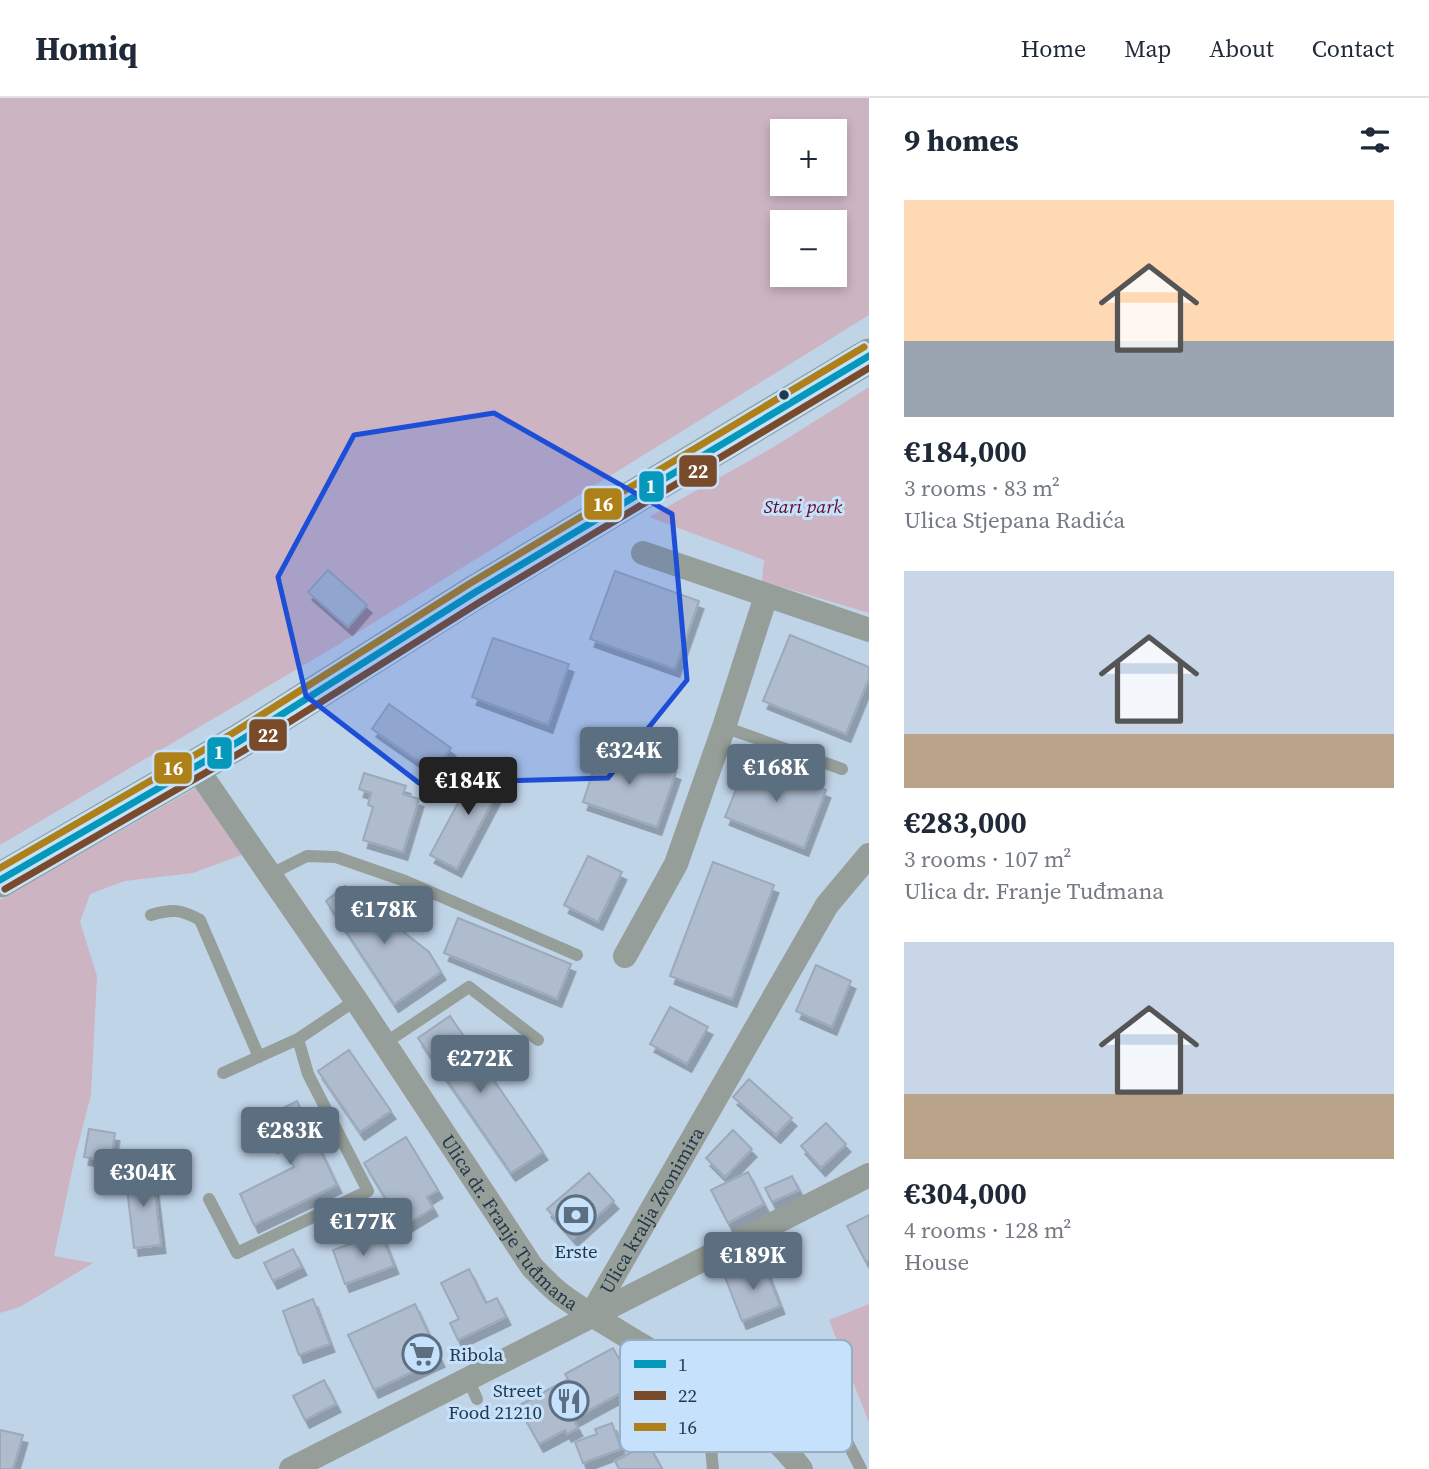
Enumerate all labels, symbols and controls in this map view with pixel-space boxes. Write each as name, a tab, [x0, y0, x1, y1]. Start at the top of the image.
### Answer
text: Homiq	[35, 26, 138, 71]
text: Home	[1021, 32, 1086, 65]
text: Map	[1124, 32, 1171, 65]
text: About	[1209, 32, 1274, 65]
text: Contact	[1312, 32, 1394, 65]
map controls	[770, 119, 847, 287]
button: +	[770, 119, 847, 196]
text: 9 homes	[904, 120, 1019, 161]
icon: filters	[1356, 121, 1394, 159]
button: −	[770, 210, 847, 287]
icon: home	[1086, 245, 1212, 371]
unlabelled marker	[777, 388, 791, 402]
text: €184,000	[904, 431, 1027, 472]
line badge: 22	[678, 454, 718, 488]
text: 22	[688, 458, 708, 484]
line badge: 1	[638, 470, 665, 503]
text: 3 rooms · 83 m²	[904, 472, 1060, 504]
text: 1	[646, 473, 656, 499]
line badge: 16	[583, 487, 623, 521]
text: 16	[593, 491, 613, 517]
park label: Stari park	[764, 493, 842, 519]
text: Ulica Stjepana Radića	[904, 504, 1125, 536]
icon: home	[1086, 616, 1212, 742]
line badge: 22	[248, 718, 288, 752]
text: 22	[258, 722, 278, 748]
pin: €324K	[580, 728, 678, 787]
text: €324K	[596, 734, 662, 766]
line badge: 1	[206, 736, 233, 770]
text: 1	[214, 739, 224, 765]
pin: €168K	[727, 744, 825, 804]
line badge: 16	[153, 751, 193, 785]
text: €168K	[743, 751, 809, 783]
text: 16	[163, 755, 183, 781]
pin: €184K	[419, 758, 517, 817]
text: €184K	[435, 764, 501, 796]
text: €283,000	[904, 802, 1027, 843]
text: 3 rooms · 107 m²	[904, 843, 1071, 875]
text: Ulica dr. Franje Tuđmana	[904, 875, 1164, 907]
pin: €178K	[335, 886, 433, 946]
text: €178K	[351, 893, 417, 925]
icon: home	[1086, 987, 1212, 1113]
pin: €272K	[431, 1035, 529, 1095]
text: €272K	[447, 1042, 513, 1074]
pin: €283K	[241, 1108, 339, 1167]
text: €283K	[257, 1114, 323, 1146]
street label: Ulica kralja Zvonimira	[593, 1122, 710, 1298]
street label: Ulica dr. Franje Tuđmana	[435, 1129, 584, 1316]
pin: €304K	[94, 1150, 192, 1209]
text: €304K	[110, 1156, 176, 1188]
text: €304,000	[904, 1173, 1027, 1214]
bank icon: Erste	[555, 1194, 597, 1236]
pin: €177K	[314, 1198, 412, 1258]
text: €177K	[330, 1205, 396, 1237]
text: 4 rooms · 128 m²	[904, 1214, 1071, 1246]
pin: €189K	[704, 1232, 802, 1292]
place label: Erste	[554, 1238, 598, 1264]
text: €189K	[720, 1239, 786, 1271]
text: House	[904, 1246, 969, 1278]
supermarket icon: Ribola	[401, 1333, 443, 1375]
legend	[620, 1340, 852, 1452]
place label: Ribola	[449, 1341, 504, 1367]
text: 1	[678, 1351, 688, 1377]
place label: Street Food 21210	[448, 1377, 543, 1425]
restaurant icon: Street Food 21210	[548, 1380, 590, 1422]
text: 22	[678, 1382, 697, 1408]
text: 16	[678, 1414, 697, 1440]

